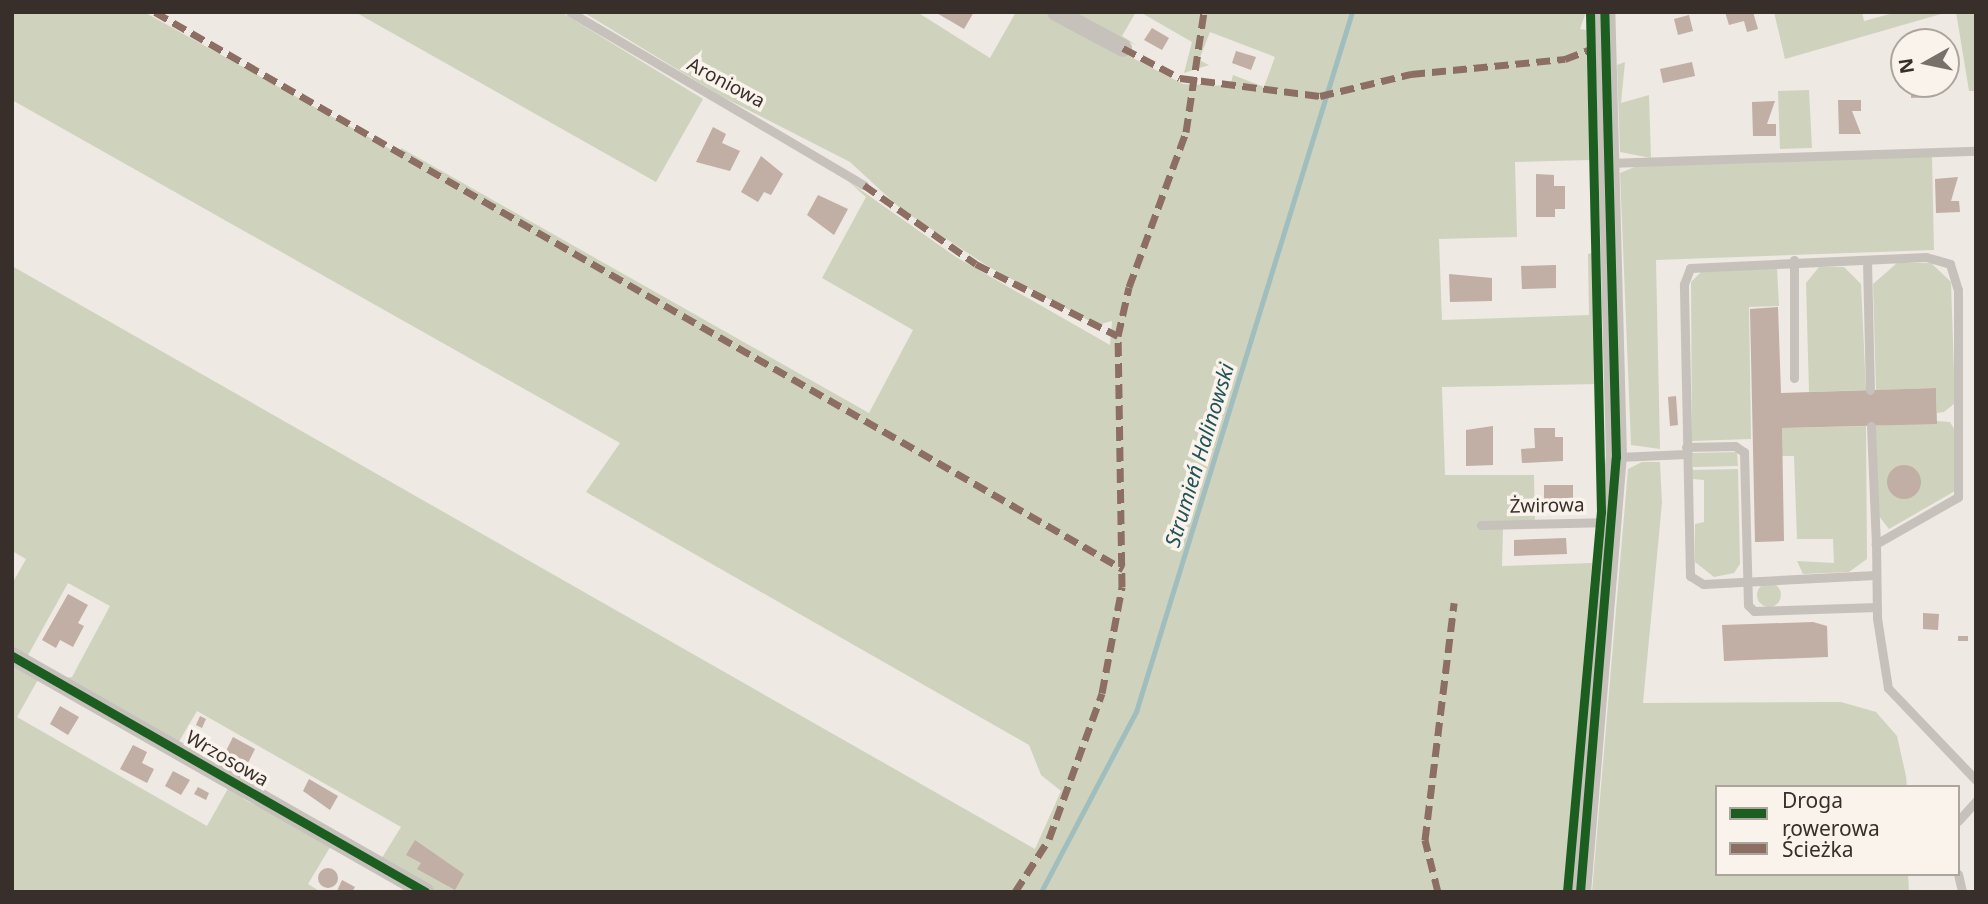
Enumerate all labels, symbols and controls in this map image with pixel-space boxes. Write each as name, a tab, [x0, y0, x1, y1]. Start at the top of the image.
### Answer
north arrow	[1890, 28, 1960, 98]
street label: Aroniowa	[683, 53, 769, 113]
text: N	[1892, 56, 1920, 76]
water label: Strumień Halinowski	[1159, 360, 1239, 550]
street label: Żwirowa	[1509, 494, 1585, 518]
street label: Wrzosowa	[182, 726, 272, 792]
legend	[1715, 785, 1960, 876]
text: Droga rowerowa	[1782, 786, 1880, 842]
text: Ścieżka	[1782, 835, 1854, 863]

